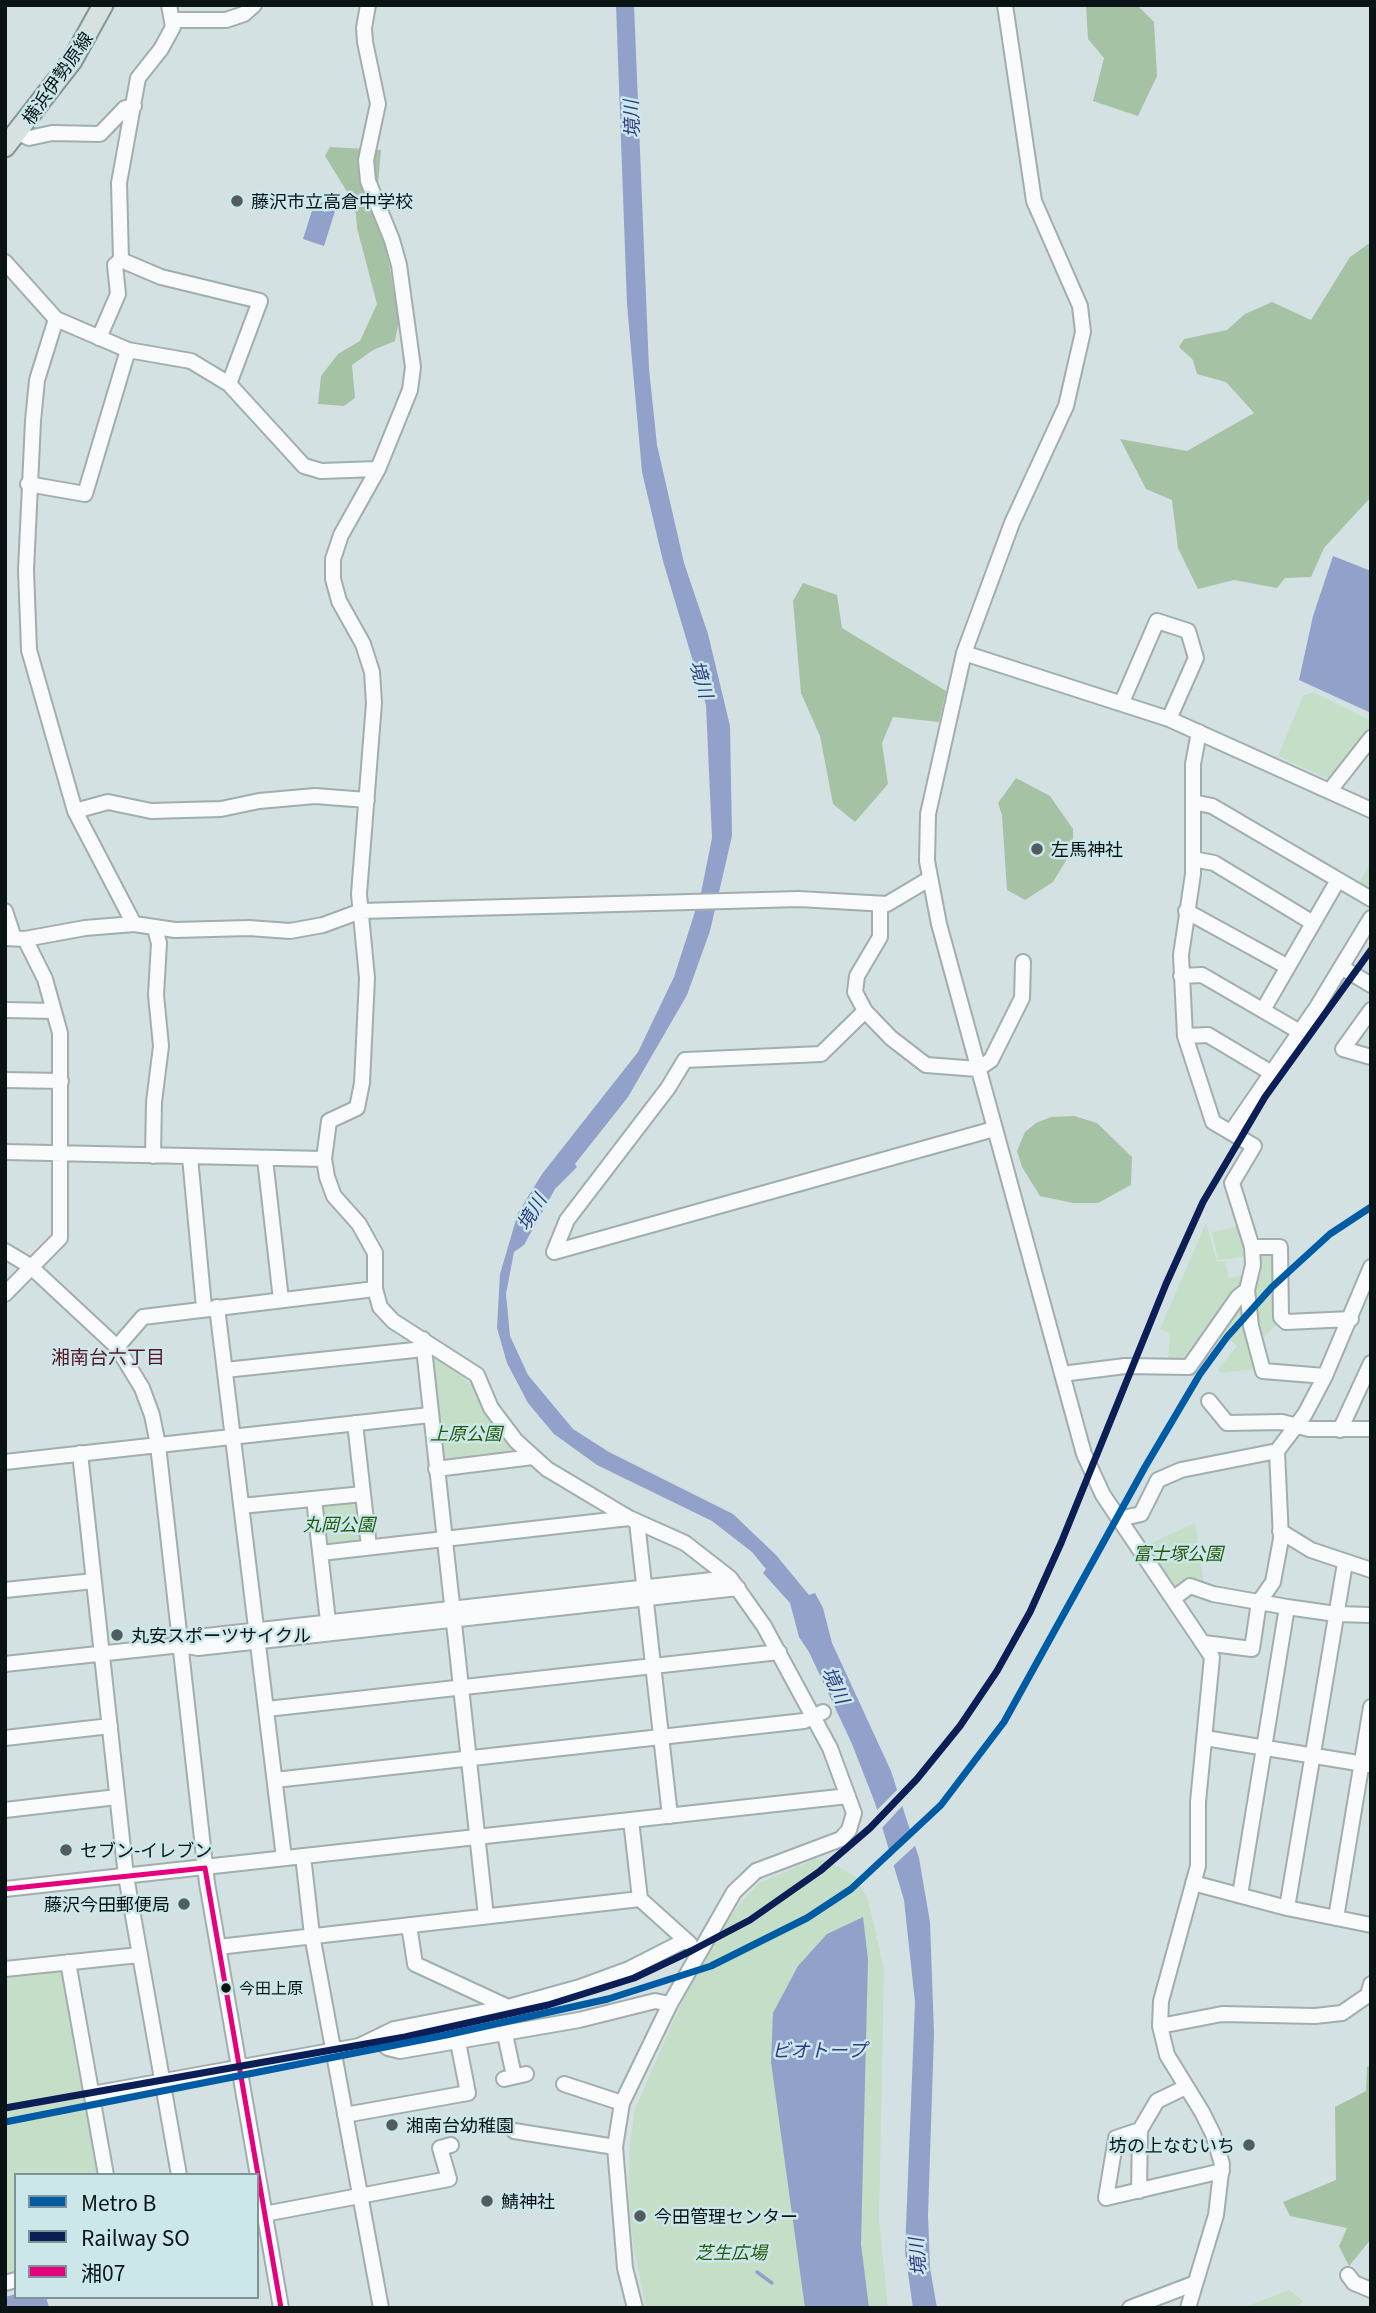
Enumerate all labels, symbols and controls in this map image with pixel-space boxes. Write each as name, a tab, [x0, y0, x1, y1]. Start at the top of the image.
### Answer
street label: 横浜伊勢原線	[17, 28, 97, 128]
water label: 境川	[619, 100, 643, 138]
place label: 藤沢市立高倉中学校	[251, 190, 413, 212]
marker: 藤沢市立高倉中学校	[229, 193, 245, 209]
water label: 境川	[686, 658, 718, 700]
place label: 左馬神社	[1051, 838, 1123, 860]
marker: 左馬神社	[1029, 841, 1045, 857]
water label: 境川	[511, 1190, 551, 1234]
district label: 湘南台六丁目	[51, 1346, 165, 1368]
park label: 上原公園	[430, 1422, 502, 1444]
park label: 丸岡公園	[303, 1513, 375, 1535]
park label: 富士塚公園	[1133, 1542, 1223, 1564]
place label: 丸安スポーツサイクル	[131, 1624, 311, 1646]
marker: 丸安スポーツサイクル	[109, 1627, 125, 1643]
water label: 境川	[818, 1663, 854, 1707]
place label: セブン-イレブン	[80, 1839, 212, 1861]
marker: セブン-イレブン	[58, 1842, 74, 1858]
place label: 藤沢今田郵便局	[44, 1893, 170, 1915]
marker: 藤沢今田郵便局	[176, 1896, 192, 1912]
place label: 今田上原	[239, 1978, 303, 1998]
marker: 今田上原	[219, 1981, 233, 1995]
water label: ビオトープ	[772, 2039, 866, 2061]
place label: 湘南台幼稚園	[406, 2114, 514, 2136]
marker: 湘南台幼稚園	[384, 2117, 400, 2133]
place label: 坊の上なむいち	[1109, 2134, 1235, 2156]
marker: 坊の上なむいち	[1241, 2137, 1257, 2153]
legend	[14, 2173, 259, 2299]
text: Metro B	[81, 2187, 156, 2217]
place label: 鯖神社	[501, 2190, 555, 2212]
marker: 鯖神社	[479, 2193, 495, 2209]
place label: 今田管理センター	[654, 2205, 798, 2227]
marker: 今田管理センター	[632, 2208, 648, 2224]
text: Railway SO	[81, 2222, 190, 2252]
water label: 境川	[904, 2237, 930, 2277]
park label: 芝生広場	[695, 2241, 767, 2263]
text: 湘07	[81, 2257, 125, 2287]

